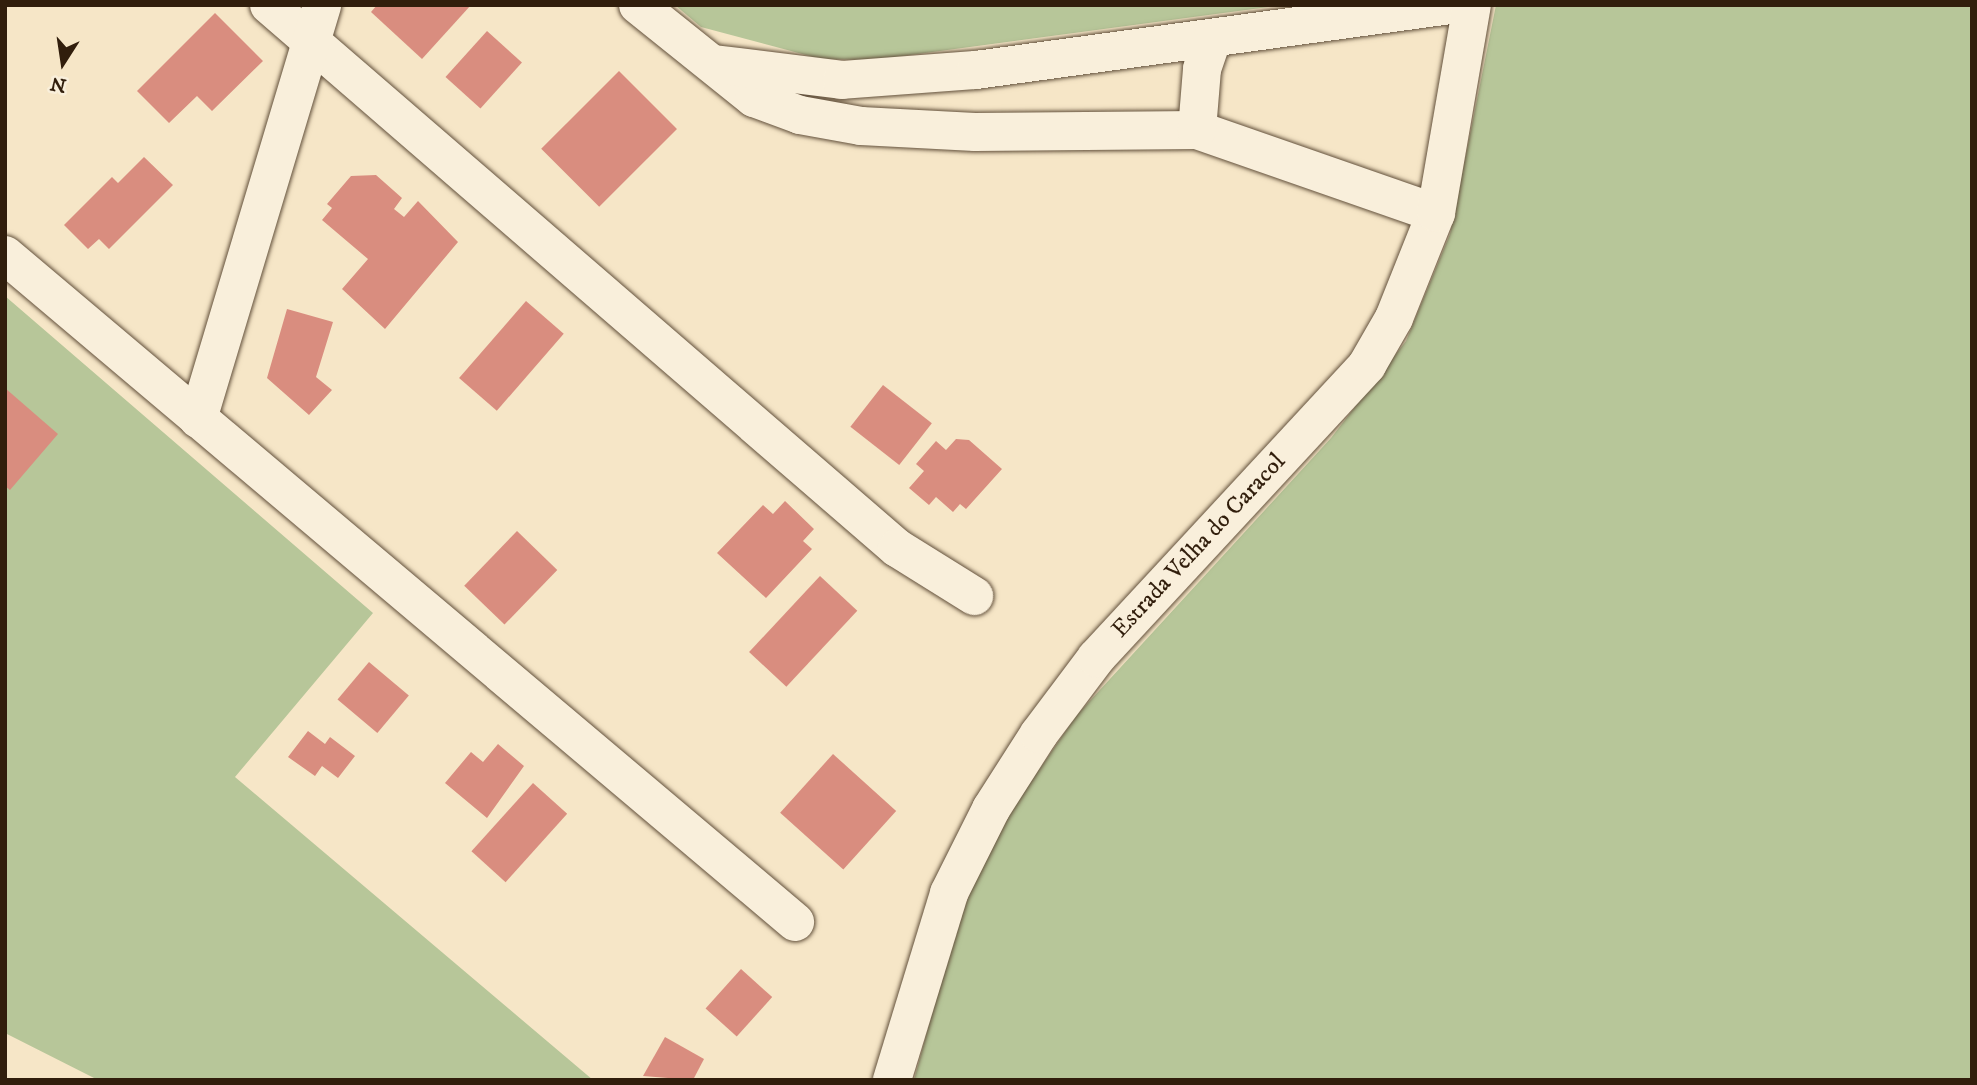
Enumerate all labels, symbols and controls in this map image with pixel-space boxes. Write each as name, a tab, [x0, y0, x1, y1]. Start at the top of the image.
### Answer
north arrow	[28, 28, 98, 98]
text: N	[49, 71, 69, 97]
street label: Estrada Velha do Caracol	[1106, 448, 1292, 644]

